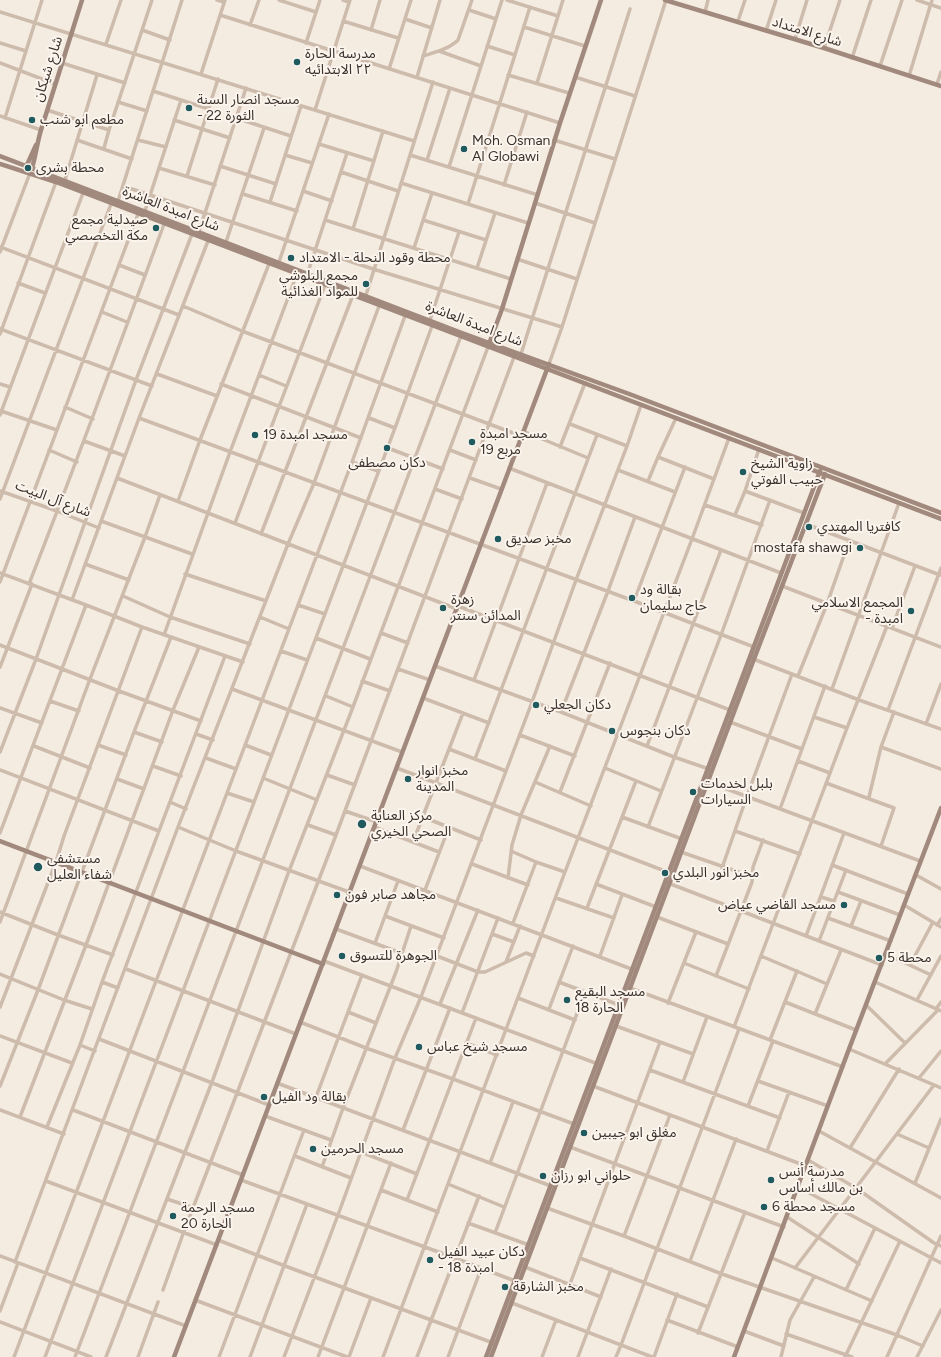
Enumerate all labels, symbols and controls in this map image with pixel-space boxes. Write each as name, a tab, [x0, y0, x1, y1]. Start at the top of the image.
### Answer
street label: شارع الامتداد	[770, 13, 844, 51]
street label: شارع شيكان	[30, 34, 66, 104]
place label: مدرسة الحارة ٢٢ الابتدائيه	[305, 46, 376, 78]
marker: مدرسة الحارة ٢٢ الابتدائيه	[292, 57, 302, 67]
place label: مسجد انصار السنة - الثورة 22	[197, 92, 300, 124]
marker: مسجد انصار السنة - الثورة 22	[184, 103, 194, 113]
place label: مطعم ابو شنب	[40, 112, 124, 128]
marker: مطعم ابو شنب	[27, 115, 37, 125]
place label: Moh. Osman Al Globawi	[472, 133, 550, 166]
marker: Moh. Osman Al Globawi	[459, 144, 469, 154]
place label: محطة بشرى	[36, 160, 104, 176]
marker: محطة بشرى	[23, 163, 33, 173]
street label: شارع امبدة العاشرة	[120, 183, 222, 235]
place label: صيدلية مجمع مكة التخصصي	[65, 212, 148, 244]
marker: صيدلية مجمع مكة التخصصي	[151, 223, 161, 233]
place label: محطة وقود النحلة - الامتداد	[299, 250, 451, 266]
marker: محطة وقود النحلة - الامتداد	[286, 253, 296, 263]
place label: مجمع البلوشي للمواد الغذائية	[279, 268, 358, 300]
marker: مجمع البلوشي للمواد الغذائية	[361, 279, 371, 289]
street label: شارع امبدة العاشرة	[423, 298, 525, 350]
place label: مسجد امبدة مربع 19	[480, 426, 548, 458]
place label: مسجد امبدة 19	[263, 427, 348, 443]
marker: مسجد امبدة 19	[250, 430, 260, 440]
marker: مسجد امبدة مربع 19	[467, 437, 477, 447]
marker: دكان مصطفى	[382, 443, 392, 453]
place label: دكان مصطفى	[348, 455, 426, 471]
place label: زاوية الشيخ حبيب الفوتي	[751, 456, 823, 488]
marker: زاوية الشيخ حبيب الفوتي	[738, 467, 748, 477]
street label: شارع آل البيت	[13, 477, 93, 521]
place label: كافتريا المهتدي	[817, 519, 901, 535]
marker: كافتريا المهتدي	[804, 522, 814, 532]
place label: مخبز صديق	[506, 531, 572, 547]
marker: مخبز صديق	[493, 534, 503, 544]
place label: mostafa shawgi	[754, 540, 852, 556]
marker: mostafa shawgi	[855, 543, 865, 553]
place label: بقالة ود حاج سليمان	[640, 582, 707, 614]
place label: زهرة المدائن سنتر	[451, 592, 521, 624]
marker: بقالة ود حاج سليمان	[627, 593, 637, 603]
place label: المجمع الاسلامي - امبدة	[812, 595, 903, 628]
marker: زهرة المدائن سنتر	[438, 603, 448, 613]
marker: المجمع الاسلامي - امبدة	[906, 606, 916, 616]
place label: دكان الجعلي	[544, 697, 611, 713]
marker: دكان الجعلي	[531, 700, 541, 710]
place label: دكان بنجوس	[620, 723, 691, 739]
marker: دكان بنجوس	[607, 726, 617, 736]
place label: مخبز انوار المدينة	[416, 763, 468, 796]
marker: مخبز انوار المدينة	[403, 774, 413, 784]
place label: بلبل لخدمات السيارات	[701, 776, 773, 808]
marker: بلبل لخدمات السيارات	[688, 787, 698, 797]
place label: مركز العناية الصحي الخيري	[371, 808, 451, 840]
marker: مركز العناية الصحي الخيري	[356, 818, 368, 830]
place label: مستشفى شفاء العليل	[47, 851, 112, 884]
marker: مستشفى شفاء العليل	[32, 861, 44, 873]
place label: مخبز انور البلدي	[673, 865, 759, 881]
marker: مخبز انور البلدي	[660, 868, 670, 878]
place label: مجاهد صابر فون	[345, 887, 436, 903]
marker: مجاهد صابر فون	[332, 890, 342, 900]
place label: مسجد القاضي عياض	[718, 897, 836, 913]
marker: مسجد القاضي عياض	[839, 900, 849, 910]
place label: الجوهرة للتسوق	[350, 948, 437, 964]
place label: محطة 5	[887, 950, 932, 966]
marker: الجوهرة للتسوق	[337, 951, 347, 961]
marker: محطة 5	[874, 953, 884, 963]
place label: مسجد البقيع الحارة 18	[575, 984, 645, 1016]
marker: مسجد البقيع الحارة 18	[562, 995, 572, 1005]
place label: مسجد شيخ عباس	[427, 1039, 528, 1055]
marker: مسجد شيخ عباس	[414, 1042, 424, 1052]
place label: بقالة ود الفيل	[272, 1089, 346, 1105]
marker: بقالة ود الفيل	[259, 1092, 269, 1102]
place label: مغلق ابو جيبين	[592, 1125, 676, 1141]
marker: مغلق ابو جيبين	[579, 1128, 589, 1138]
place label: مسجد الحرمين	[321, 1141, 404, 1157]
marker: مسجد الحرمين	[308, 1144, 318, 1154]
place label: مدرسة أنس بن مالك أساس	[779, 1164, 863, 1196]
place label: حلواني ابو رزان	[551, 1168, 631, 1184]
marker: حلواني ابو رزان	[538, 1171, 548, 1181]
marker: مدرسة أنس بن مالك أساس	[766, 1175, 776, 1185]
place label: مسجد محطة 6	[772, 1199, 855, 1215]
place label: مسجد الرحمة الحارة 20	[181, 1200, 255, 1232]
marker: مسجد محطة 6	[759, 1202, 769, 1212]
marker: مسجد الرحمة الحارة 20	[168, 1211, 178, 1221]
place label: دكان عبيد الفيل - امبدة 18	[438, 1244, 525, 1276]
marker: دكان عبيد الفيل - امبدة 18	[425, 1255, 435, 1265]
place label: مخبز الشارقة	[513, 1279, 584, 1295]
marker: مخبز الشارقة	[500, 1282, 510, 1292]

